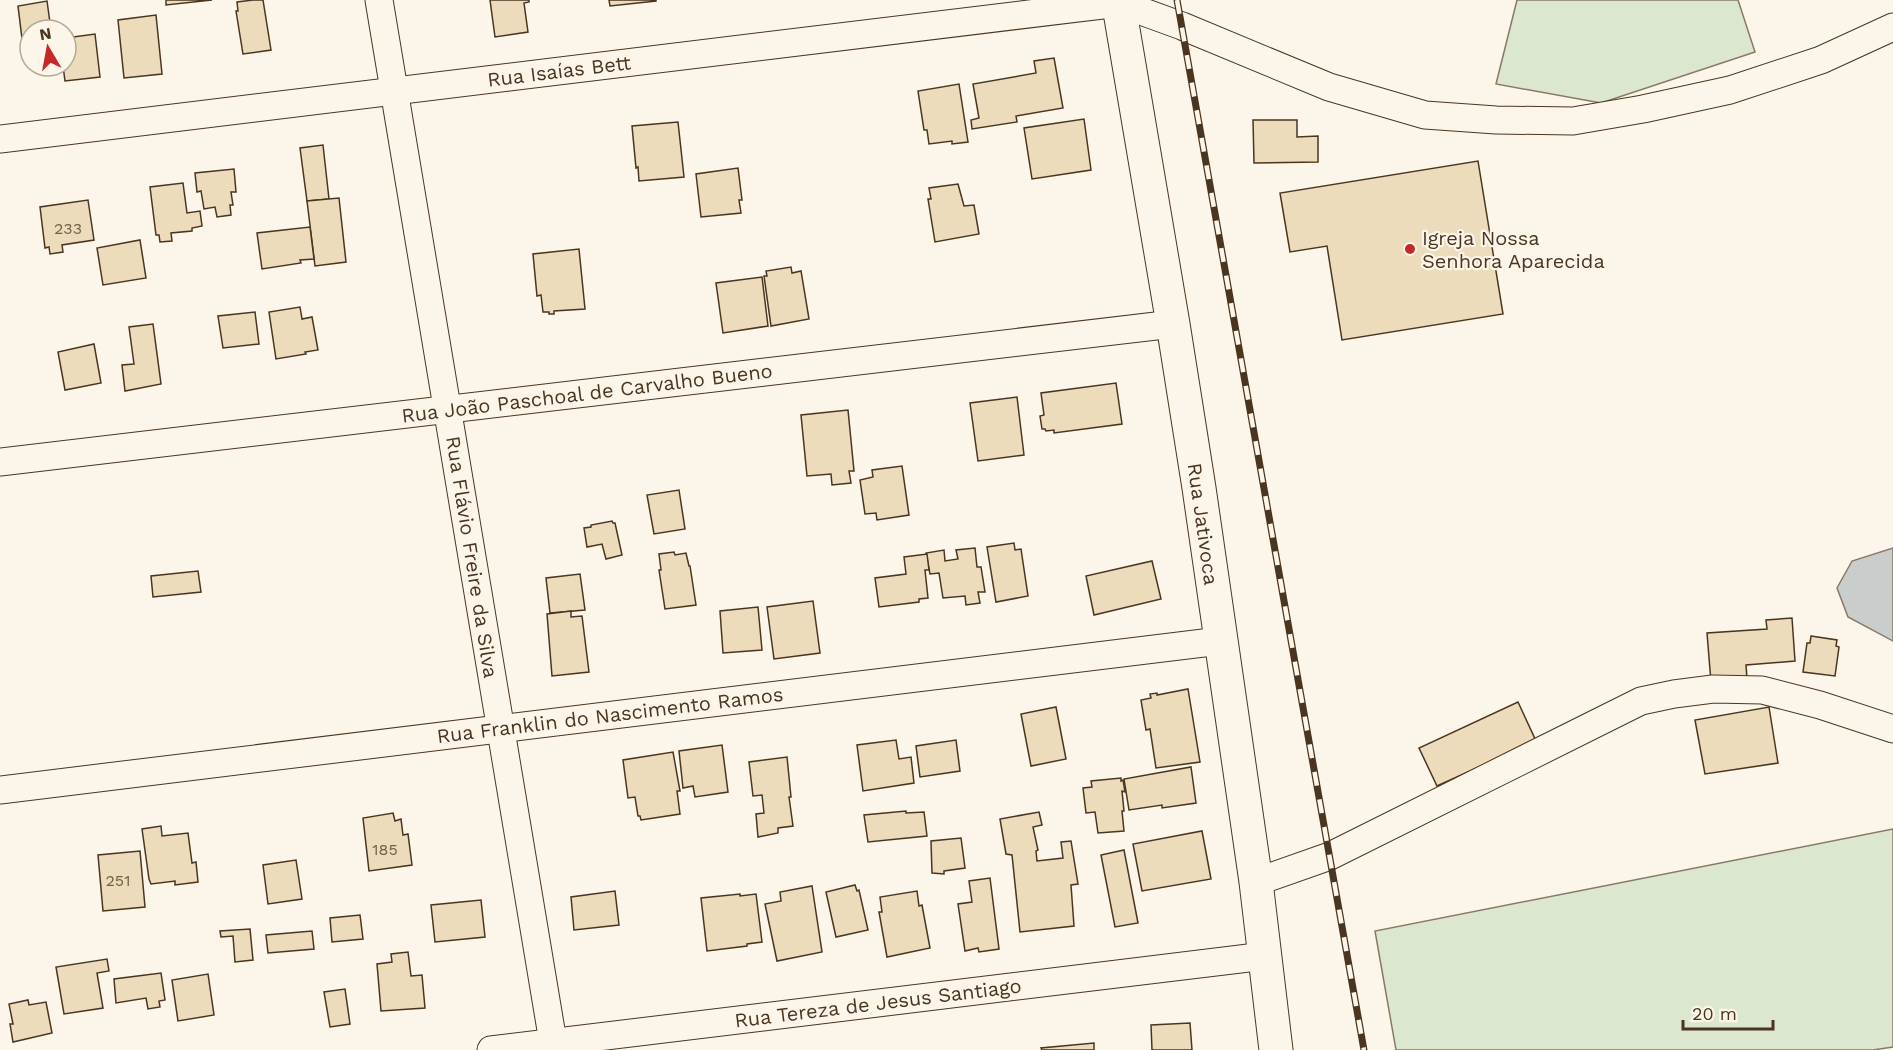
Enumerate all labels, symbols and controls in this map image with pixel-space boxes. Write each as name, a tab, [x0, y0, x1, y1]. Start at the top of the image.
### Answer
north arrow	[18, 18, 78, 78]
text: N	[38, 23, 53, 44]
street label: Rua Isaías Bett	[486, 50, 633, 92]
house number: 233	[54, 219, 82, 238]
place label: Igreja Nossa Senhora Aparecida	[1422, 226, 1605, 273]
marker: Igreja Nossa Senhora Aparecida	[1403, 242, 1417, 256]
street label: Rua João Paschoal de Carvalho Bueno	[400, 358, 774, 428]
street label: Rua Flávio Freire da Silva	[441, 434, 503, 680]
street label: Rua Jativoca	[1183, 461, 1223, 587]
street label: Rua Franklin do Nascimento Ramos	[436, 682, 784, 748]
house number: 185	[372, 840, 398, 859]
house number: 251	[106, 871, 130, 890]
street label: Rua Tereza de Jesus Santiago	[733, 973, 1023, 1033]
scale bar	[1683, 993, 1773, 1031]
text: 20 m	[1692, 1003, 1737, 1024]

